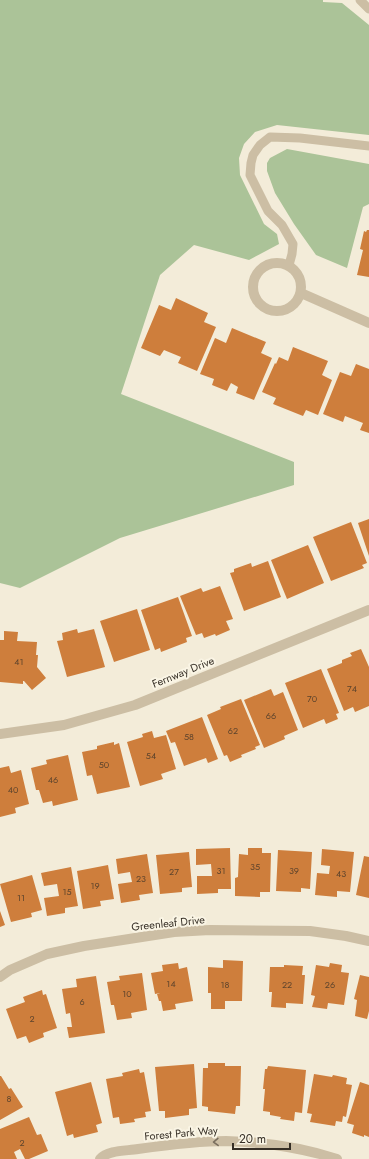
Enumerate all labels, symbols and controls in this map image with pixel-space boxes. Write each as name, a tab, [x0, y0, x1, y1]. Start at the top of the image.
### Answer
street label: Fernway Drive	[150, 652, 217, 692]
house number: 41	[14, 655, 24, 668]
house number: 74	[347, 682, 357, 695]
house number: 70	[307, 692, 318, 705]
house number: 66	[266, 709, 276, 722]
house number: 62	[228, 724, 238, 737]
house number: 58	[184, 730, 194, 743]
house number: 54	[146, 749, 156, 762]
house number: 50	[99, 758, 110, 771]
house number: 46	[48, 773, 58, 786]
house number: 40	[8, 783, 19, 796]
house number: 35	[250, 860, 260, 873]
house number: 31	[217, 864, 225, 877]
house number: 39	[289, 864, 299, 877]
house number: 27	[169, 865, 179, 878]
house number: 43	[336, 867, 346, 880]
house number: 23	[136, 872, 146, 885]
house number: 19	[90, 879, 100, 892]
house number: 15	[62, 885, 72, 898]
house number: 11	[17, 891, 25, 904]
street label: Greenleaf Drive	[131, 911, 206, 935]
house number: 14	[166, 977, 176, 990]
house number: 18	[221, 978, 230, 991]
house number: 22	[282, 978, 292, 991]
house number: 26	[325, 978, 335, 991]
house number: 10	[122, 987, 132, 1000]
house number: 6	[79, 995, 85, 1008]
house number: 2	[29, 1012, 35, 1025]
house number: 8	[7, 1092, 12, 1105]
street label: Forest Park Way	[144, 1122, 219, 1144]
scale bar	[233, 1125, 290, 1151]
text: 20 m	[239, 1130, 266, 1148]
house number: 2	[19, 1136, 25, 1149]
one-way arrow	[213, 1138, 219, 1146]

